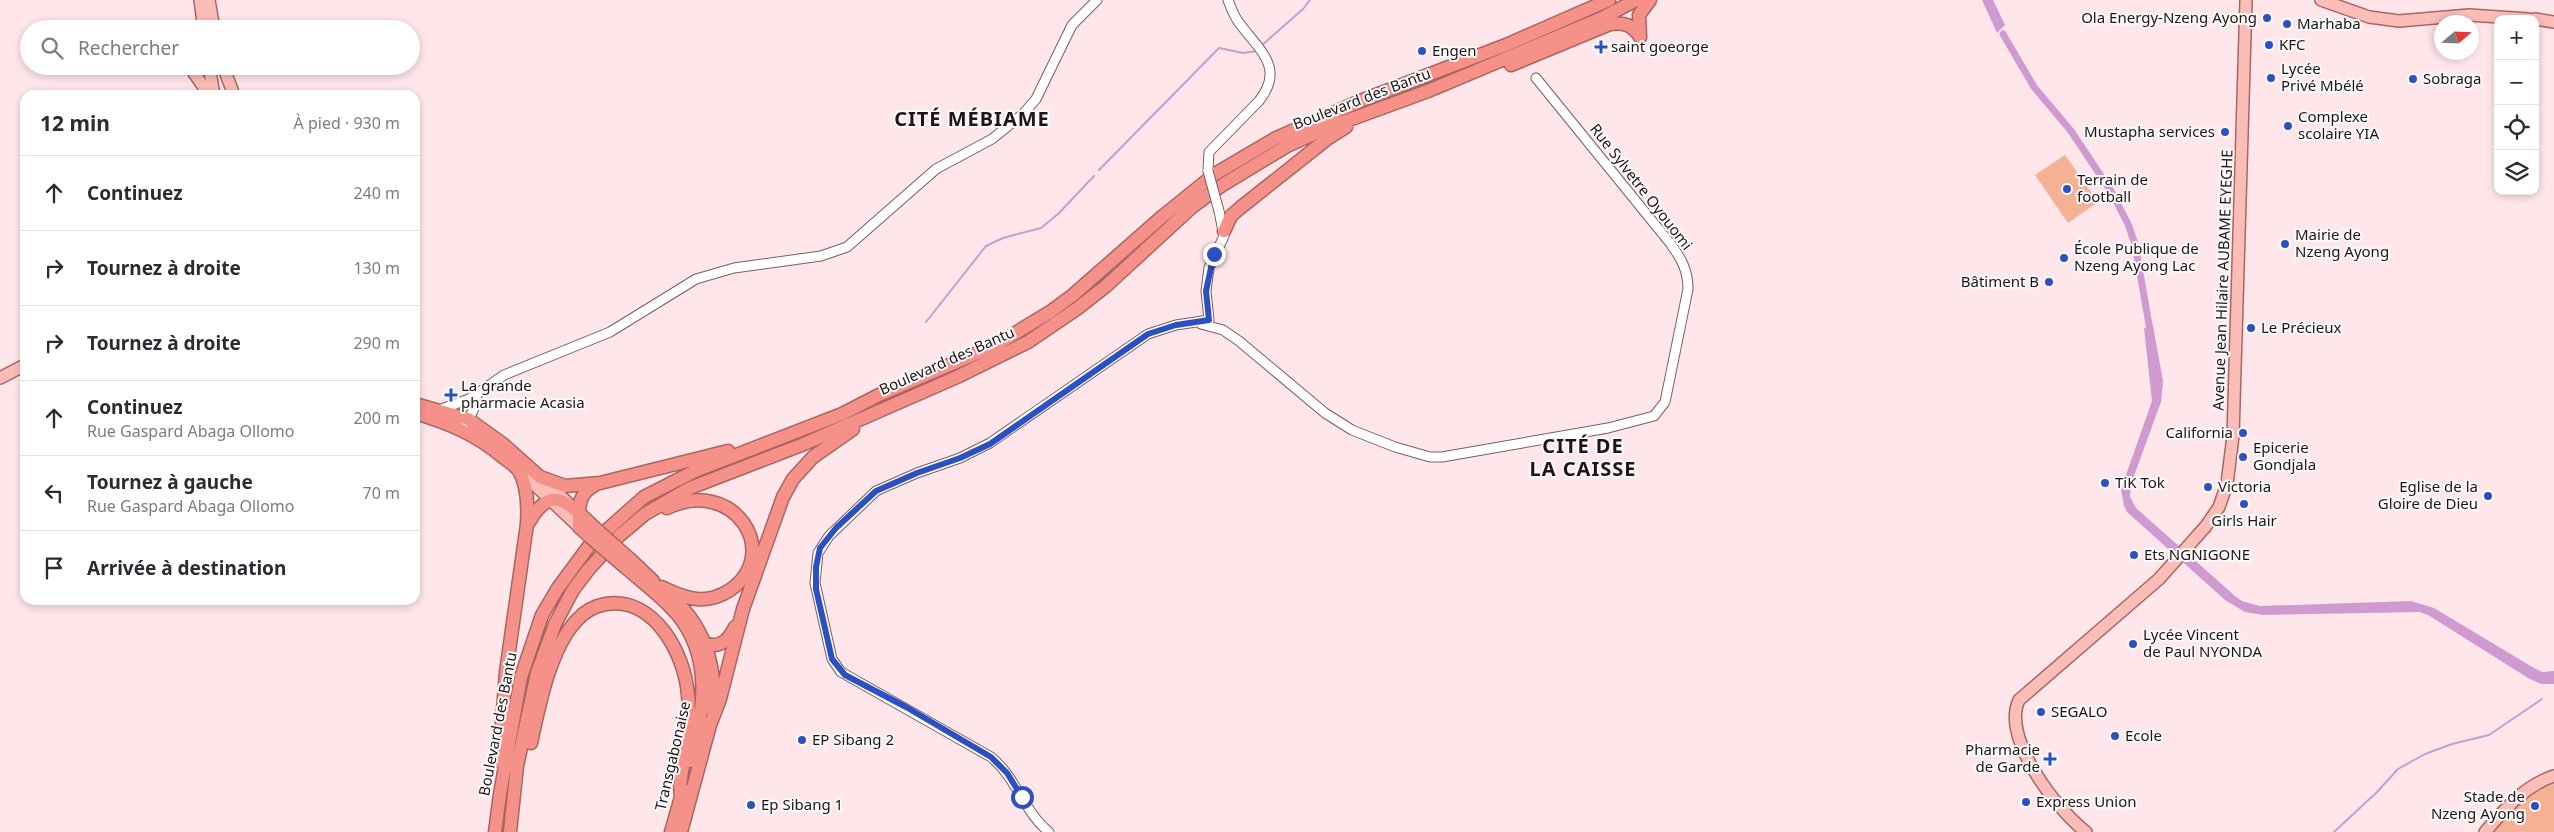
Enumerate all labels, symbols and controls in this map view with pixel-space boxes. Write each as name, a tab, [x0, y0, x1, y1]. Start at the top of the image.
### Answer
place label: Ola Energy-Nzeng Ayong	[2081, 7, 2257, 27]
marker: Ola Energy-Nzeng Ayong	[2261, 12, 2273, 24]
place label: Marhaba	[2297, 13, 2361, 33]
north arrow	[2434, 15, 2479, 60]
map controls	[2494, 15, 2539, 195]
button: +	[2494, 15, 2539, 60]
marker: Marhaba	[2281, 18, 2293, 30]
search box	[20, 20, 420, 75]
icon: search	[38, 34, 66, 62]
place label: KFC	[2279, 34, 2306, 54]
text: Rechercher	[78, 35, 179, 61]
place label: saint goeorge	[1611, 36, 1709, 56]
marker: KFC	[2263, 39, 2275, 51]
place label: Engen	[1432, 40, 1477, 60]
marker: saint goeorge	[1595, 41, 1607, 53]
marker: Engen	[1416, 45, 1428, 57]
place label: Lycée Privé Mbélé	[2281, 58, 2364, 95]
button: −	[2494, 60, 2539, 105]
street label: Boulevard des Bantu	[1290, 63, 1433, 134]
place label: Sobraga	[2423, 68, 2482, 88]
marker: Lycée Privé Mbélé	[2265, 72, 2277, 84]
marker: Sobraga	[2407, 73, 2419, 85]
district label: CITÉ MÉBIAME	[894, 105, 1050, 132]
button: locate	[2494, 105, 2539, 150]
place label: Complexe scolaire YIA	[2298, 106, 2379, 143]
text: 12 min	[40, 109, 110, 137]
text: À pied · 930 m	[294, 112, 400, 134]
street label: Rue Sylvetre Oyouomi	[1586, 119, 1697, 254]
marker: Complexe scolaire YIA	[2282, 120, 2294, 132]
place label: Mustapha services	[2084, 121, 2215, 141]
marker: Mustapha services	[2219, 126, 2231, 138]
street label: Avenue Jean Hilaire AUBAME EYEGHE	[2207, 149, 2237, 411]
button: layers	[2494, 150, 2539, 195]
place label: Terrain de football	[2077, 169, 2148, 206]
icon: ahead	[40, 179, 68, 207]
text: Continuez	[87, 180, 183, 206]
text: 240 m	[353, 182, 400, 204]
marker: Terrain de football	[2061, 183, 2073, 195]
place label: Mairie de Nzeng Ayong	[2295, 224, 2389, 261]
place label: École Publique de Nzeng Ayong Lac	[2074, 238, 2199, 275]
marker: Mairie de Nzeng Ayong	[2279, 238, 2291, 250]
route end	[1203, 243, 1226, 266]
marker: École Publique de Nzeng Ayong Lac	[2058, 252, 2070, 264]
icon: right	[40, 254, 68, 282]
text: Tournez à droite	[87, 255, 241, 281]
text: 130 m	[353, 257, 400, 279]
place label: Bâtiment B	[1961, 271, 2039, 291]
marker: Bâtiment B	[2043, 276, 2055, 288]
place label: Le Précieux	[2261, 317, 2341, 337]
street label: Boulevard des Bantu	[876, 321, 1017, 399]
marker: Le Précieux	[2245, 322, 2257, 334]
icon: right	[40, 329, 68, 357]
text: Tournez à droite	[87, 330, 241, 356]
text: 290 m	[353, 332, 400, 354]
place label: La grande pharmacie Acasia	[461, 375, 585, 412]
marker: La grande pharmacie Acasia	[445, 389, 457, 401]
text: Continuez	[87, 394, 183, 420]
icon: ahead	[40, 404, 68, 432]
text: 200 m	[353, 407, 400, 429]
text: Rue Gaspard Abaga Ollomo	[87, 420, 295, 442]
place label: California	[2165, 422, 2233, 442]
marker: California	[2237, 427, 2249, 439]
district label: CITÉ DE LA CAISSE	[1530, 432, 1636, 482]
place label: Epicerie Gondjala	[2253, 437, 2316, 474]
marker: Epicerie Gondjala	[2237, 451, 2249, 463]
text: Tournez à gauche	[87, 469, 253, 495]
place label: TiK Tok	[2115, 472, 2165, 492]
place label: Victoria	[2218, 476, 2271, 496]
place label: Eglise de la Gloire de Dieu	[2378, 476, 2478, 513]
marker: TiK Tok	[2099, 477, 2111, 489]
icon: left	[40, 479, 68, 507]
marker: Victoria	[2202, 481, 2214, 493]
text: 70 m	[363, 482, 400, 504]
marker: Eglise de la Gloire de Dieu	[2482, 490, 2494, 502]
text: Rue Gaspard Abaga Ollomo	[87, 495, 295, 517]
marker: Girls Hair	[2238, 498, 2250, 510]
place label: Girls Hair	[2211, 510, 2277, 530]
place label: Ets NGNIGONE	[2144, 544, 2250, 564]
marker: Ets NGNIGONE	[2128, 549, 2140, 561]
icon: arrive	[40, 554, 68, 582]
text: Arrivée à destination	[87, 555, 286, 581]
place label: Lycée Vincent de Paul NYONDA	[2143, 624, 2262, 661]
marker: Lycée Vincent de Paul NYONDA	[2127, 638, 2139, 650]
street label: Boulevard des Bantu	[473, 650, 521, 797]
street label: Transgabonaise	[650, 699, 694, 812]
place label: SEGALO	[2051, 701, 2107, 721]
marker: SEGALO	[2035, 706, 2047, 718]
place label: Ecole	[2125, 725, 2162, 745]
place label: EP Sibang 2	[812, 729, 894, 749]
marker: Ecole	[2109, 730, 2121, 742]
marker: EP Sibang 2	[796, 734, 808, 746]
place label: Pharmacie de Garde	[1965, 739, 2040, 776]
marker: Pharmacie de Garde	[2044, 753, 2056, 765]
route start	[1011, 786, 1034, 809]
place label: Stade de Nzeng Ayong	[2431, 786, 2525, 823]
place label: Express Union	[2036, 791, 2137, 811]
place label: Ep Sibang 1	[761, 794, 843, 814]
marker: Express Union	[2020, 796, 2032, 808]
marker: Ep Sibang 1	[745, 799, 757, 811]
marker: Stade de Nzeng Ayong	[2529, 800, 2541, 812]

